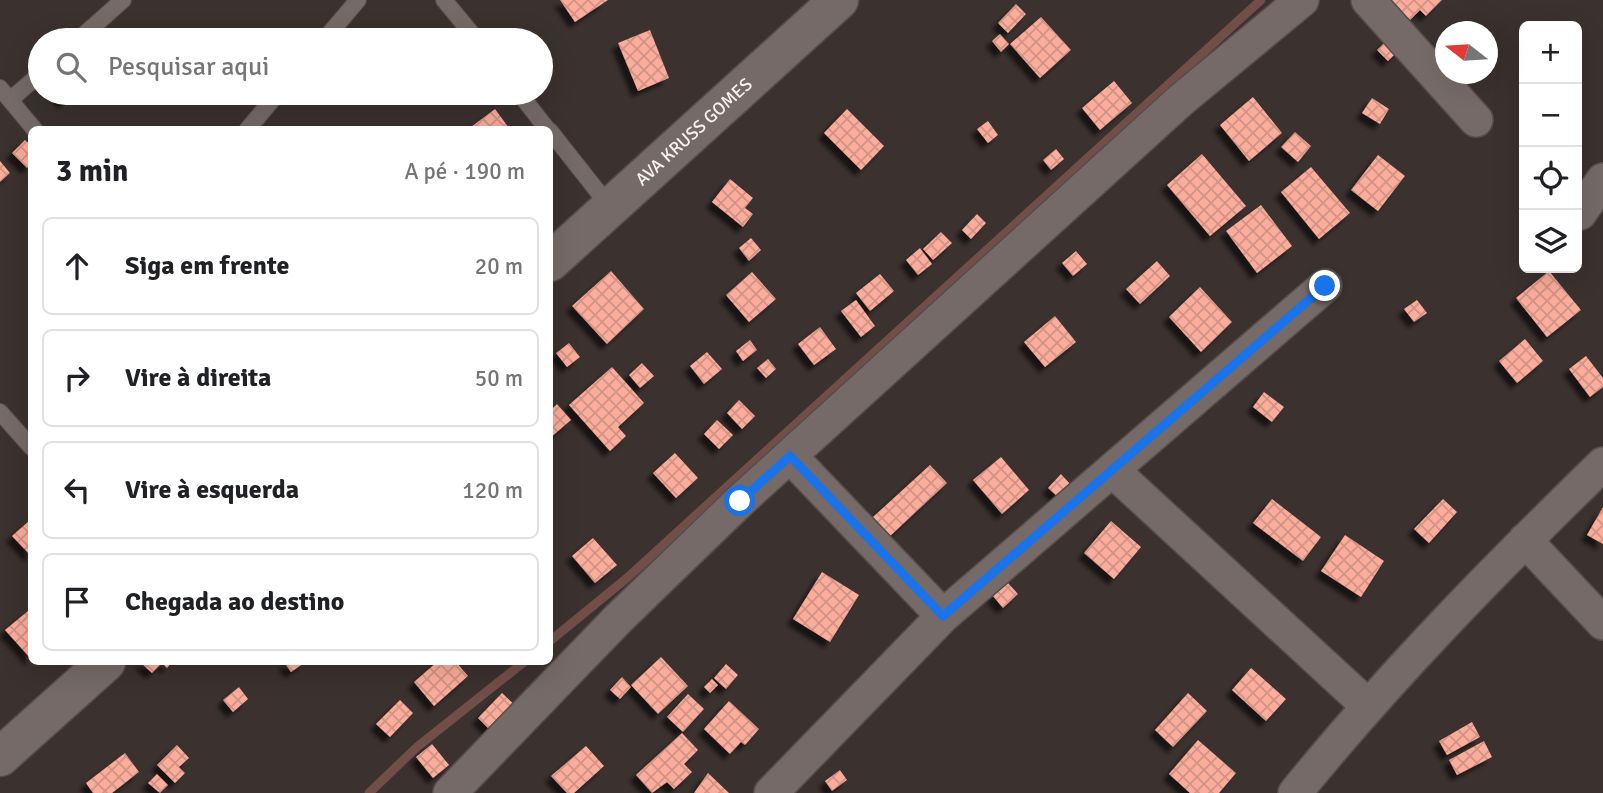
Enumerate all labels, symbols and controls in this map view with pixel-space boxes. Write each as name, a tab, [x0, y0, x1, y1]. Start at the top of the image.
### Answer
north arrow	[1435, 21, 1498, 84]
map controls	[1519, 21, 1582, 273]
button: +	[1519, 21, 1582, 84]
search box	[28, 28, 553, 105]
icon: search	[52, 48, 90, 86]
text: Pesquisar aqui	[108, 51, 269, 83]
street label: AVA KRUSS GOMES	[631, 73, 757, 190]
button: −	[1519, 84, 1582, 147]
button: locate	[1519, 147, 1582, 210]
text: 3 min	[56, 153, 128, 190]
text: A pé · 190 m	[404, 157, 525, 186]
button: layers	[1519, 210, 1582, 273]
icon: ahead	[58, 247, 96, 285]
text: Siga em frente	[125, 250, 289, 282]
text: 20 m	[475, 252, 523, 281]
route end	[1309, 270, 1340, 301]
icon: right	[58, 359, 96, 397]
text: Vire à direita	[125, 362, 271, 394]
text: 50 m	[475, 364, 523, 393]
icon: left	[58, 471, 96, 509]
text: Vire à esquerda	[125, 474, 299, 506]
text: 120 m	[462, 476, 523, 505]
route start	[724, 485, 755, 516]
icon: arrive	[58, 583, 96, 621]
text: Chegada ao destino	[125, 586, 344, 618]

